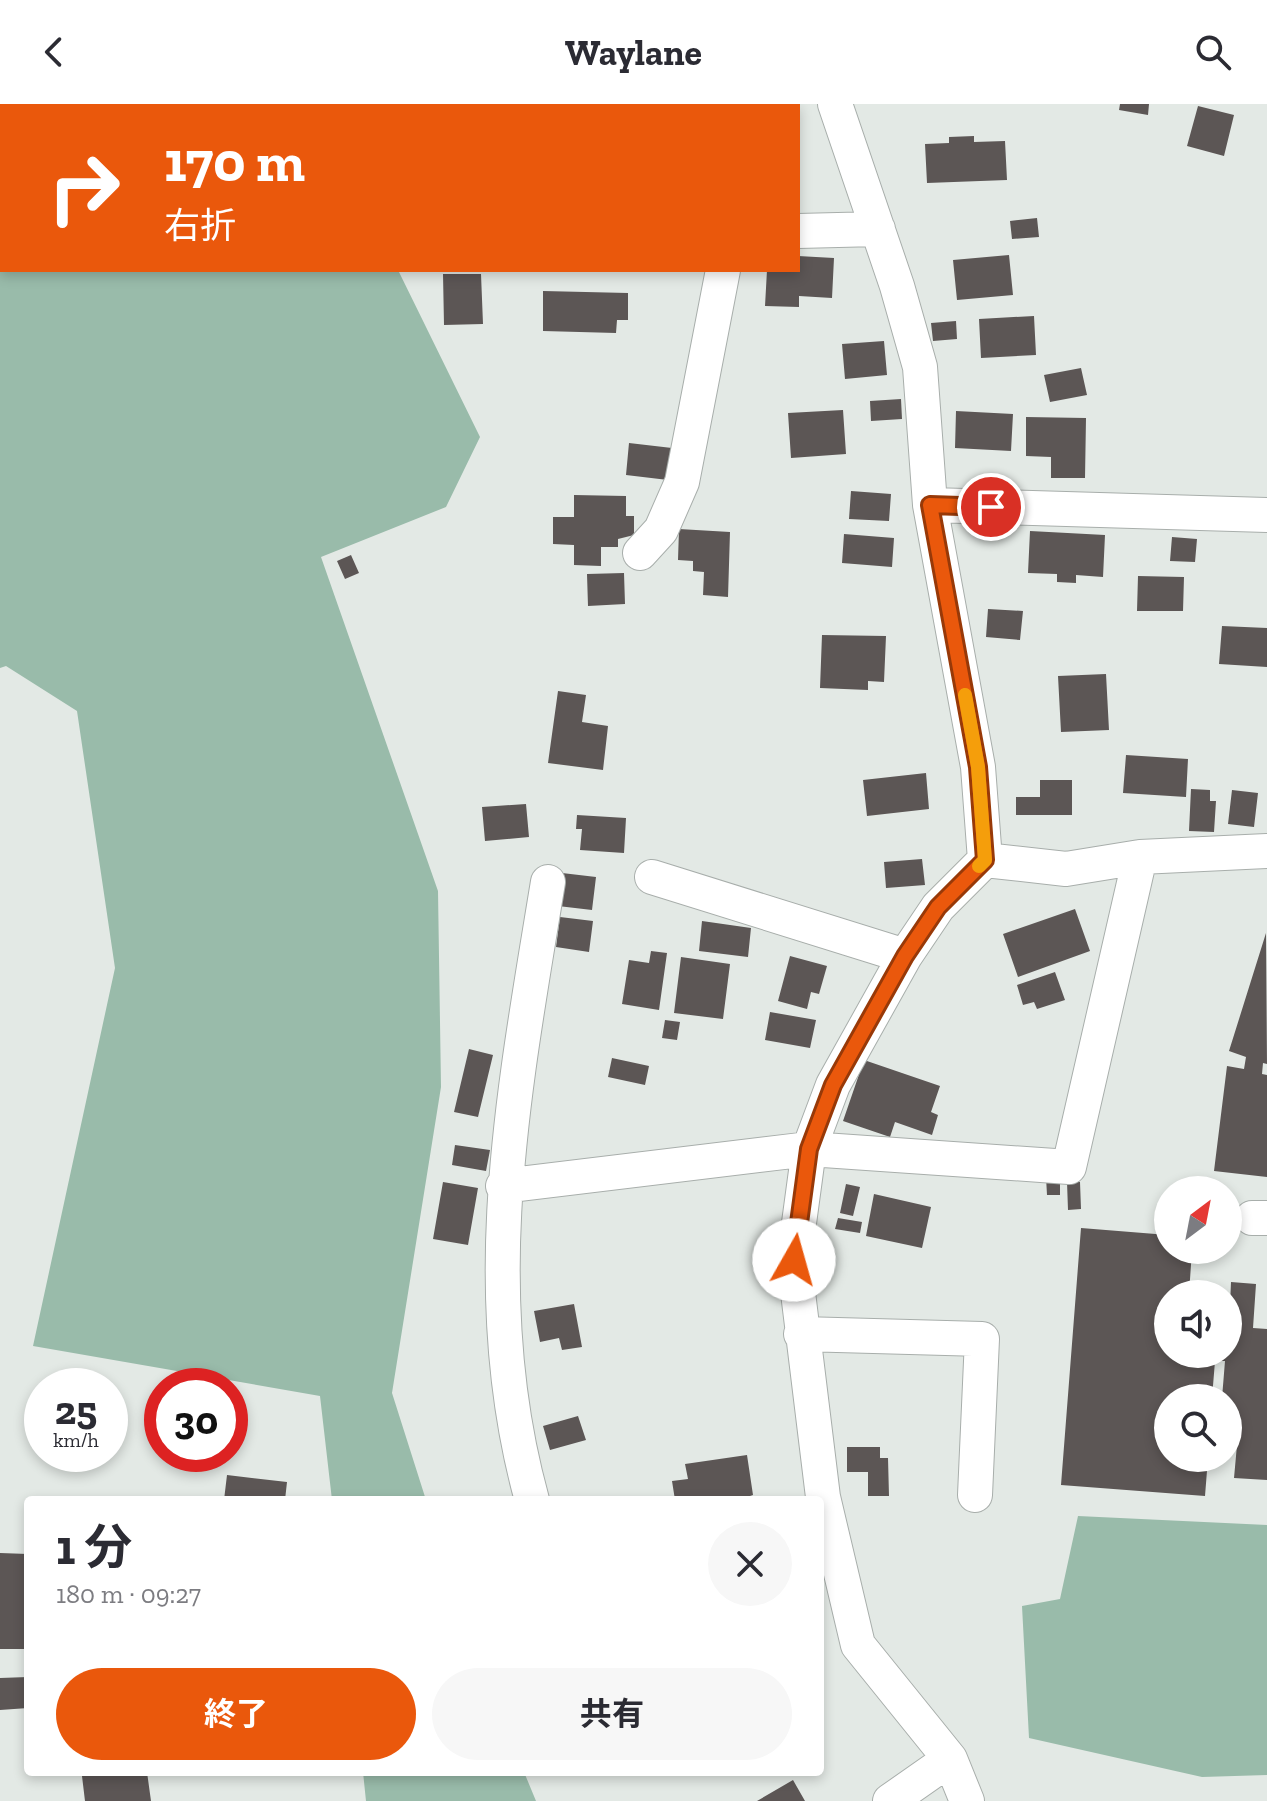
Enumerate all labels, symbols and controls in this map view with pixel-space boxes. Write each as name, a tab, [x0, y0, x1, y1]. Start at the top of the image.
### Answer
icon: back	[32, 30, 76, 74]
icon: search	[1191, 30, 1235, 74]
text: Waylane	[565, 31, 702, 74]
text: 170 m	[164, 128, 305, 195]
icon: right	[32, 136, 136, 240]
text: 右折	[164, 204, 236, 247]
pin	[957, 473, 1025, 541]
icon: arrive	[969, 485, 1013, 529]
north arrow	[1154, 1176, 1242, 1264]
map controls	[1154, 1176, 1242, 1472]
position arrow	[752, 1218, 836, 1302]
button: sound	[1154, 1280, 1242, 1368]
speed limit sign: 30	[144, 1368, 248, 1472]
button: search	[1154, 1384, 1242, 1472]
text: 25	[55, 1386, 97, 1434]
text: km/h	[53, 1428, 99, 1452]
text: 1 分	[56, 1519, 132, 1576]
button: close	[708, 1522, 792, 1606]
text: 180 m · 09:27	[56, 1578, 201, 1610]
button: 終了	[56, 1668, 416, 1760]
button: 共有	[432, 1668, 792, 1760]

